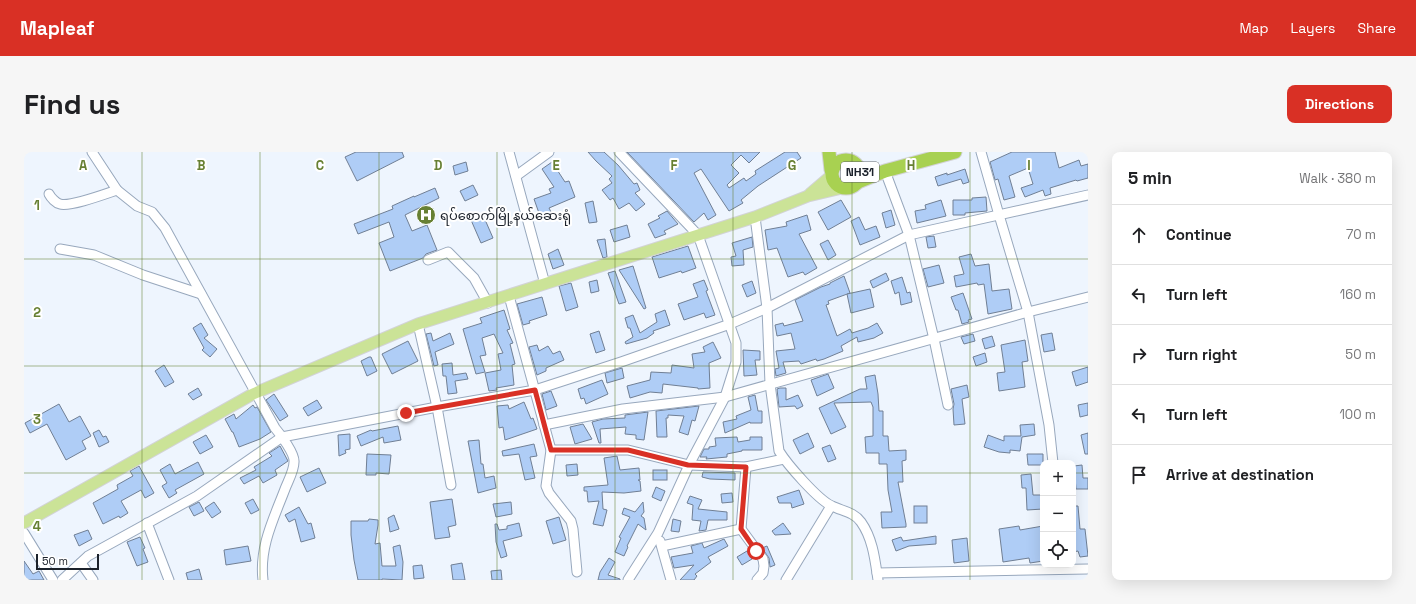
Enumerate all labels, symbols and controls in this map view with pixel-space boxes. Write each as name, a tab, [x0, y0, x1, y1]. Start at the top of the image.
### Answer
text: Mapleaf	[20, 16, 94, 41]
text: Map	[1239, 19, 1269, 37]
text: Layers	[1291, 19, 1335, 37]
text: Share	[1357, 19, 1396, 37]
button: Directions	[1287, 85, 1392, 123]
text: Find us	[24, 86, 121, 122]
text: A	[79, 157, 88, 174]
text: B	[197, 157, 206, 174]
text: C	[316, 157, 324, 174]
text: D	[434, 157, 443, 174]
text: E	[552, 157, 560, 174]
text: F	[671, 157, 678, 174]
text: G	[788, 157, 796, 174]
text: H	[907, 157, 915, 174]
text: I	[1027, 157, 1031, 174]
road number: NH31	[841, 162, 879, 182]
text: 5 min	[1128, 167, 1172, 189]
text: Walk · 380 m	[1299, 170, 1376, 187]
text: 1	[34, 197, 40, 214]
hospital icon: ရပ်စောက်မြို့နယ်ဆေးရုံ	[415, 204, 437, 226]
place label: ရပ်စောက်မြို့နယ်ဆေးရုံ	[440, 207, 571, 226]
icon: ahead	[1128, 224, 1150, 246]
text: Continue	[1166, 225, 1232, 244]
text: 70 m	[1346, 226, 1376, 243]
icon: left	[1128, 284, 1150, 306]
text: Turn left	[1166, 285, 1228, 304]
text: 160 m	[1340, 286, 1376, 303]
text: 2	[33, 304, 41, 321]
icon: right	[1128, 344, 1150, 366]
text: Turn right	[1166, 345, 1237, 364]
text: 50 m	[1345, 346, 1376, 363]
route end	[397, 404, 415, 422]
icon: left	[1128, 404, 1150, 426]
text: Turn left	[1166, 405, 1228, 424]
text: 100 m	[1339, 406, 1376, 423]
text: 3	[33, 411, 41, 428]
map controls	[1040, 460, 1076, 568]
button: +	[1040, 460, 1076, 496]
icon: arrive	[1128, 464, 1150, 486]
text: Arrive at destination	[1166, 465, 1314, 484]
button: −	[1040, 496, 1076, 532]
text: 4	[33, 518, 41, 535]
button: locate	[1040, 532, 1076, 568]
route start	[747, 542, 765, 560]
scale bar	[36, 552, 99, 571]
text: 50 m	[42, 554, 68, 568]

